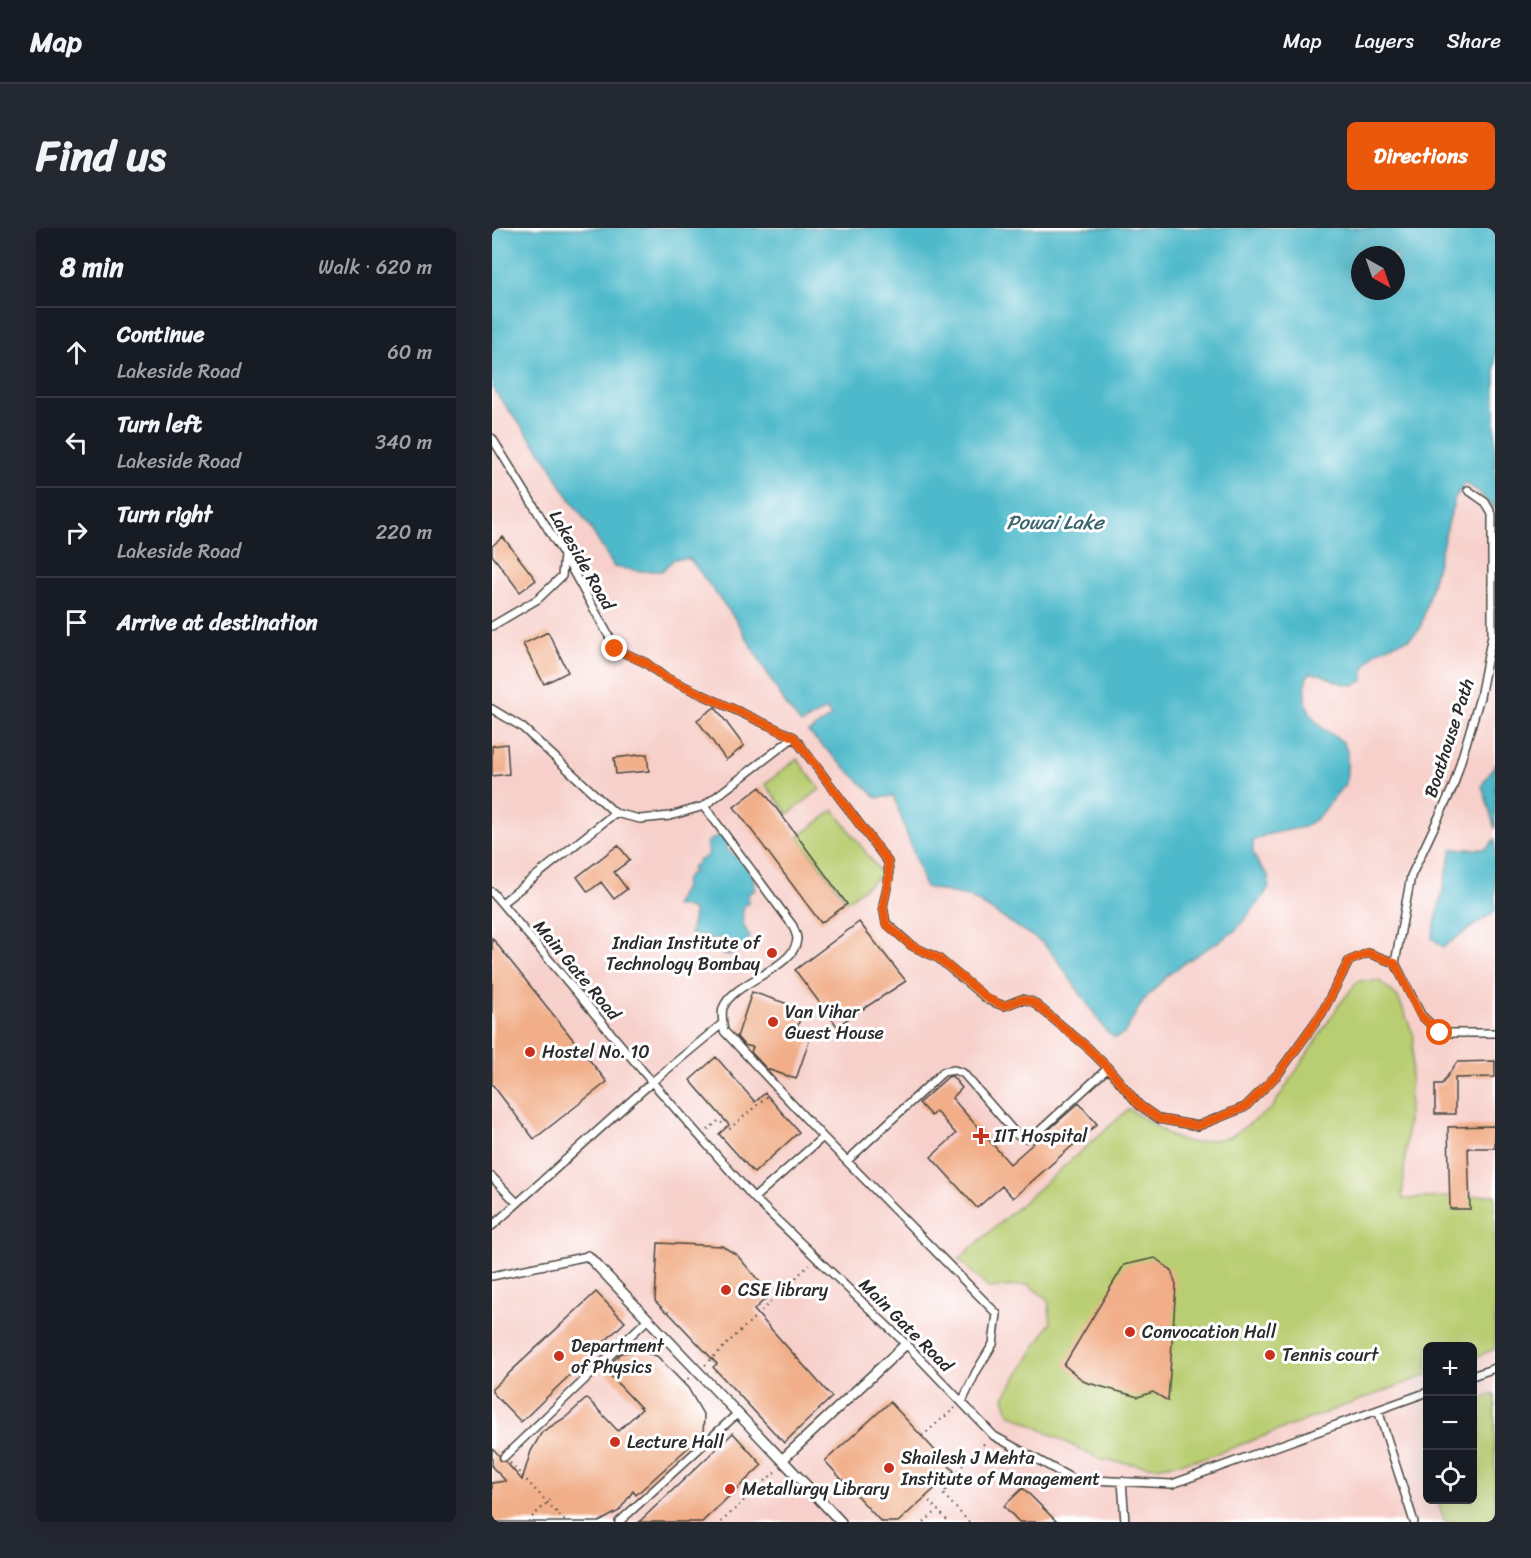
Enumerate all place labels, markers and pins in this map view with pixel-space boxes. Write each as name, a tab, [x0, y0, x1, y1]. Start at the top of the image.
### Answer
place label: Indian Institute of Technology Bombay	[606, 927, 762, 980]
marker: Indian Institute of Technology Bombay	[765, 946, 779, 960]
place label: Van Vihar Guest House	[785, 996, 884, 1049]
marker: Van Vihar Guest House	[766, 1015, 780, 1029]
place label: Hostel No. 10	[542, 1036, 650, 1068]
marker: Hostel No. 10	[523, 1045, 537, 1059]
place label: IIT Hospital	[993, 1120, 1088, 1152]
marker: IIT Hospital	[972, 1127, 990, 1145]
place label: CSE library	[738, 1274, 829, 1306]
marker: CSE library	[719, 1283, 733, 1297]
place label: Convocation Hall	[1142, 1316, 1277, 1348]
marker: Convocation Hall	[1123, 1325, 1137, 1339]
place label: Department of Physics	[571, 1330, 664, 1383]
place label: Tennis court	[1282, 1339, 1379, 1371]
marker: Tennis court	[1263, 1348, 1277, 1362]
marker: Department of Physics	[552, 1349, 566, 1363]
place label: Lecture Hall	[627, 1426, 725, 1458]
marker: Lecture Hall	[608, 1435, 622, 1449]
place label: Shailesh J Mehta Institute of Management	[900, 1442, 1100, 1495]
marker: Shailesh J Mehta Institute of Management	[882, 1461, 896, 1475]
place label: Metallurgy Library	[742, 1473, 890, 1505]
marker: Metallurgy Library	[723, 1482, 737, 1496]

